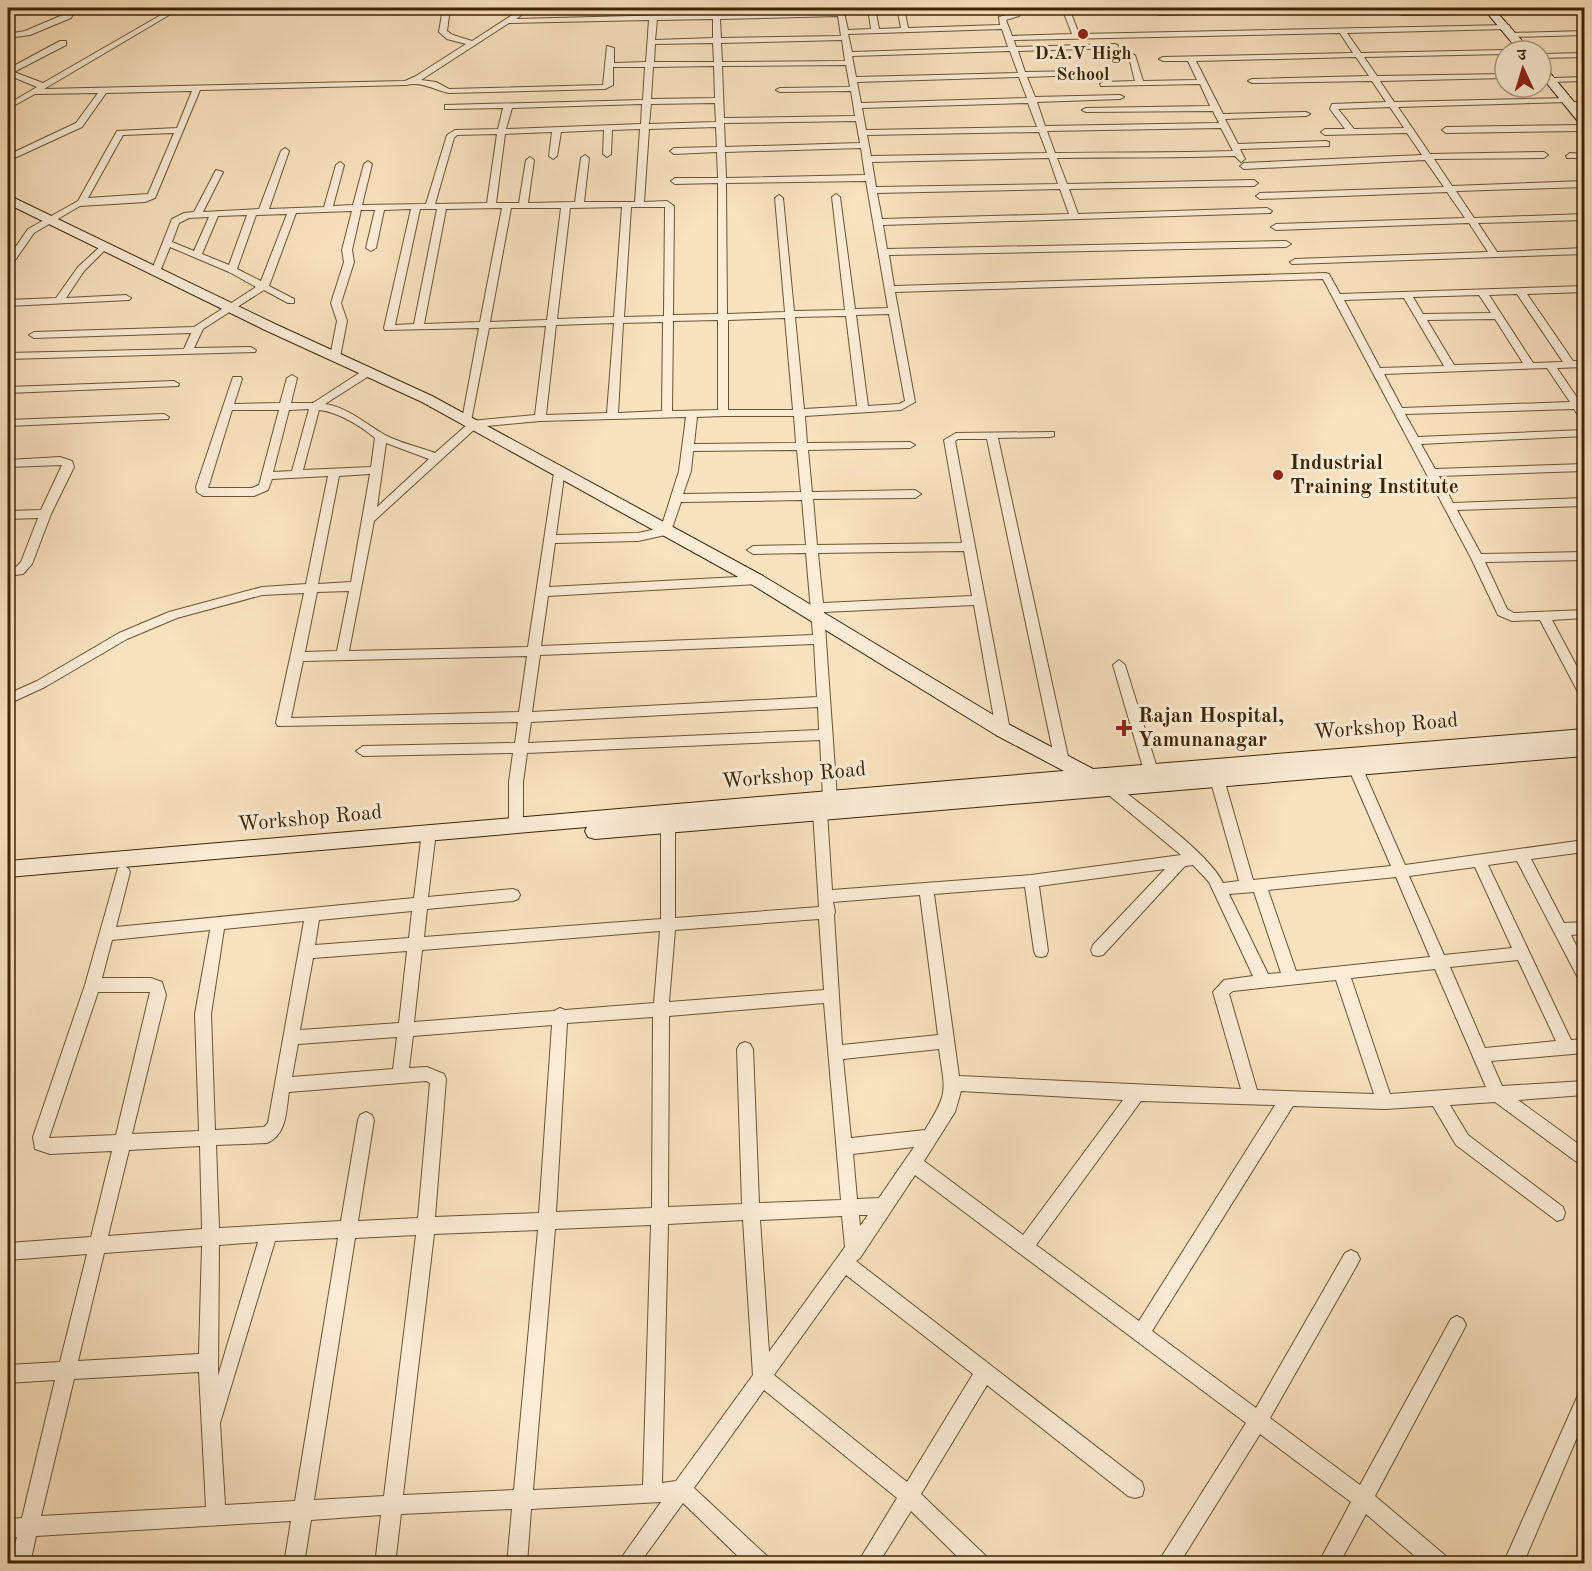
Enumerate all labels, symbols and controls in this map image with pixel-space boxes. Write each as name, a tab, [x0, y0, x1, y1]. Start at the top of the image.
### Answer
marker: D.A.V High School	[1076, 27, 1090, 41]
north arrow	[1493, 39, 1553, 99]
place label: D.A.V High School	[1035, 45, 1131, 84]
text: उ	[1516, 48, 1529, 64]
place label: Industrial Training Institute	[1290, 453, 1459, 498]
marker: Industrial Training Institute	[1271, 468, 1285, 482]
place label: Rajan Hospital, Yamunanagar	[1138, 706, 1284, 751]
street label: Workshop Road	[1313, 710, 1459, 744]
marker: Rajan Hospital, Yamunanagar	[1115, 719, 1133, 737]
street label: Workshop Road	[721, 759, 867, 793]
street label: Workshop Road	[237, 802, 383, 836]

